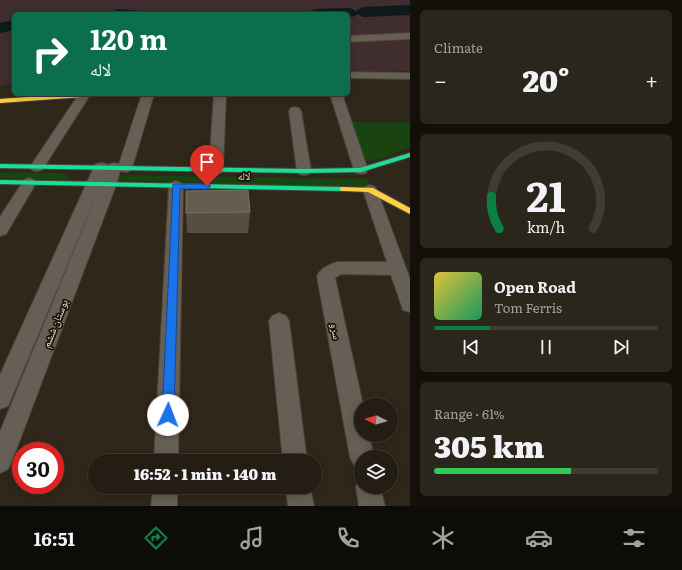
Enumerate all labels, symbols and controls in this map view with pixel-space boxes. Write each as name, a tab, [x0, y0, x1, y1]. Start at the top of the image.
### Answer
text: 120 m	[90, 17, 167, 59]
icon: right	[24, 28, 76, 80]
text: Climate	[434, 38, 483, 57]
text: لاله	[90, 55, 111, 82]
text: 20°	[522, 57, 570, 101]
text: −	[434, 63, 447, 96]
text: +	[645, 63, 658, 96]
pin	[190, 145, 224, 186]
icon: arrive	[196, 151, 218, 173]
text: 21	[526, 163, 566, 225]
street label: لاله	[237, 167, 251, 183]
text: km/h	[527, 216, 566, 237]
text: Open Road	[494, 275, 576, 298]
street label: بوستان ششم	[37, 296, 72, 350]
text: Tom Ferris	[494, 298, 562, 317]
street label: سرو	[328, 321, 346, 341]
icon: previous	[460, 336, 482, 358]
icon: pause	[535, 336, 557, 358]
icon: next	[610, 336, 632, 358]
position arrow	[147, 394, 189, 436]
north arrow	[354, 398, 398, 442]
map controls	[354, 398, 398, 494]
text: Range · 61%	[434, 404, 505, 423]
text: 305 km	[434, 423, 545, 467]
speed limit sign: 30	[12, 442, 64, 494]
button: layers	[354, 450, 398, 494]
text: 16:52 · 1 min · 140 m	[134, 462, 276, 485]
icon: directions	[142, 524, 170, 552]
icon: music	[238, 524, 266, 552]
icon: phone	[334, 524, 362, 552]
icon: climate	[429, 524, 457, 552]
icon: car	[525, 524, 553, 552]
icon: filters	[620, 524, 648, 552]
text: 16:51	[34, 525, 75, 552]

